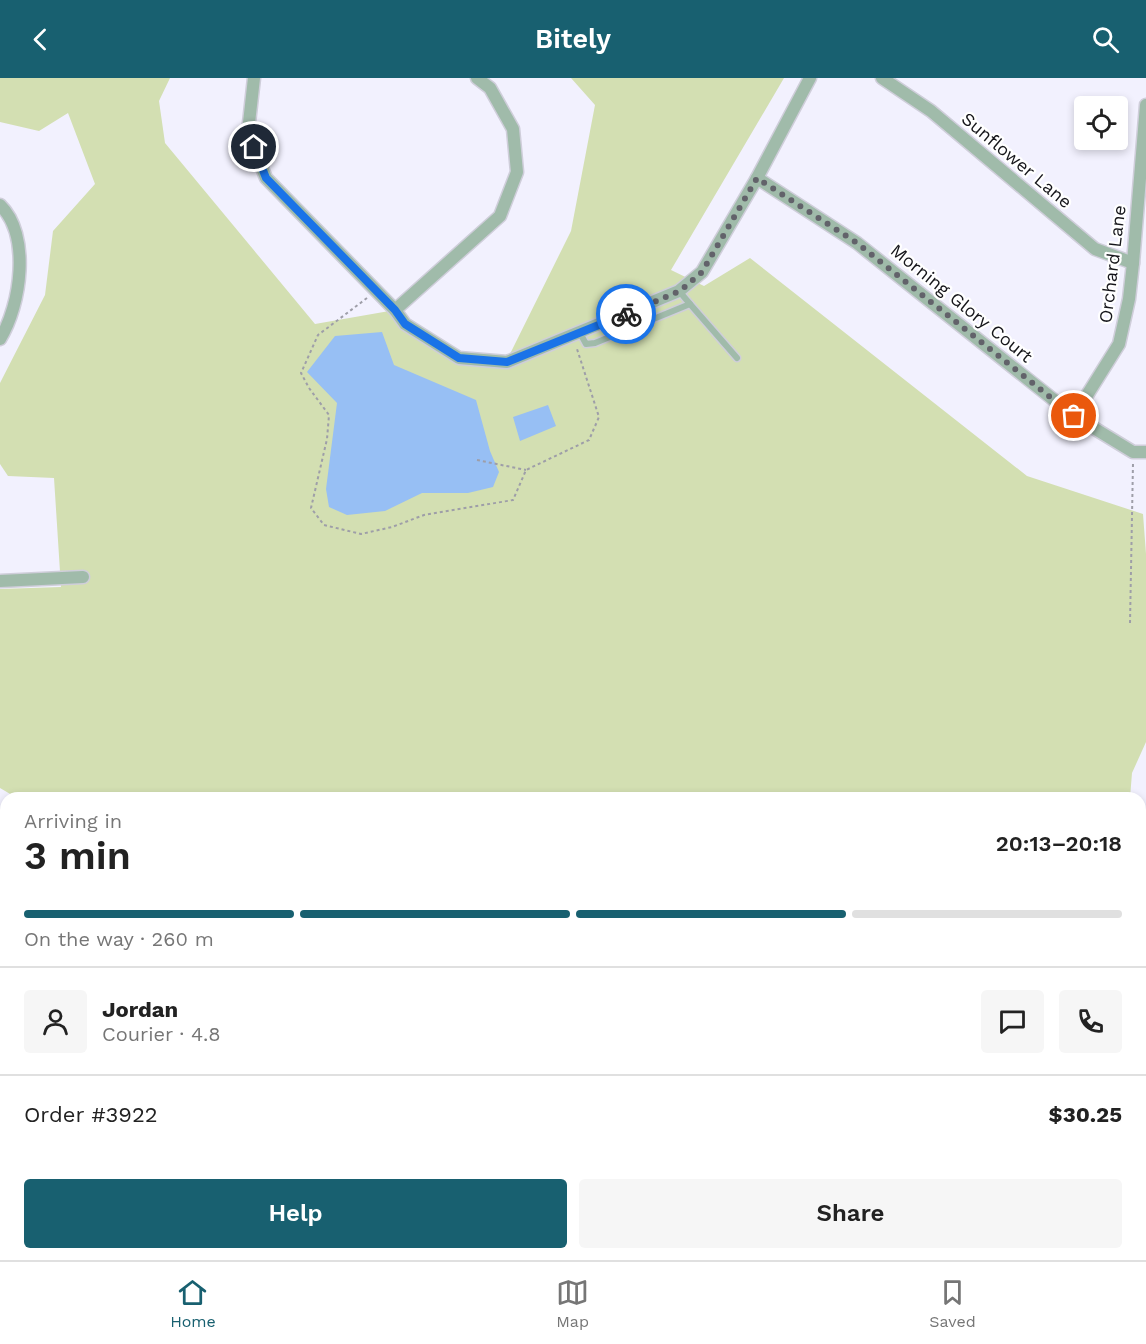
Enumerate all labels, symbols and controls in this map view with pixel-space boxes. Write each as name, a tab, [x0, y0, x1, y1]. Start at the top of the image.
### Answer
icon: back	[24, 23, 57, 56]
text: Bitely	[535, 23, 611, 55]
icon: search	[1089, 23, 1122, 56]
map controls	[1074, 96, 1128, 150]
button: locate	[1074, 96, 1128, 150]
street label: Sunflower Lane	[958, 108, 1076, 212]
pin	[228, 121, 279, 172]
icon: home	[237, 130, 270, 163]
street label: Orchard Lane	[1094, 204, 1130, 324]
street label: Morning Glory Court	[887, 239, 1038, 367]
courier	[596, 284, 656, 344]
icon: bike	[610, 298, 643, 331]
pin	[1048, 390, 1099, 441]
icon: bag	[1057, 399, 1090, 432]
text: Arriving in	[24, 809, 122, 833]
text: 20:13–20:18	[996, 831, 1122, 856]
text: 3 min	[24, 833, 131, 878]
text: On the way · 260 m	[24, 927, 214, 951]
button: person	[24, 990, 87, 1053]
button: chat	[981, 990, 1044, 1053]
button: phone	[1059, 990, 1122, 1053]
text: Jordan	[102, 997, 178, 1022]
text: Courier · 4.8	[102, 1022, 221, 1046]
text: Order #3922	[24, 1102, 158, 1127]
text: $30.25	[1049, 1102, 1122, 1127]
button: Help	[24, 1179, 567, 1248]
button: Share	[579, 1179, 1122, 1248]
tab: Home	[170, 1276, 216, 1331]
tab: Map	[556, 1276, 589, 1331]
tab: Saved	[929, 1276, 976, 1331]

